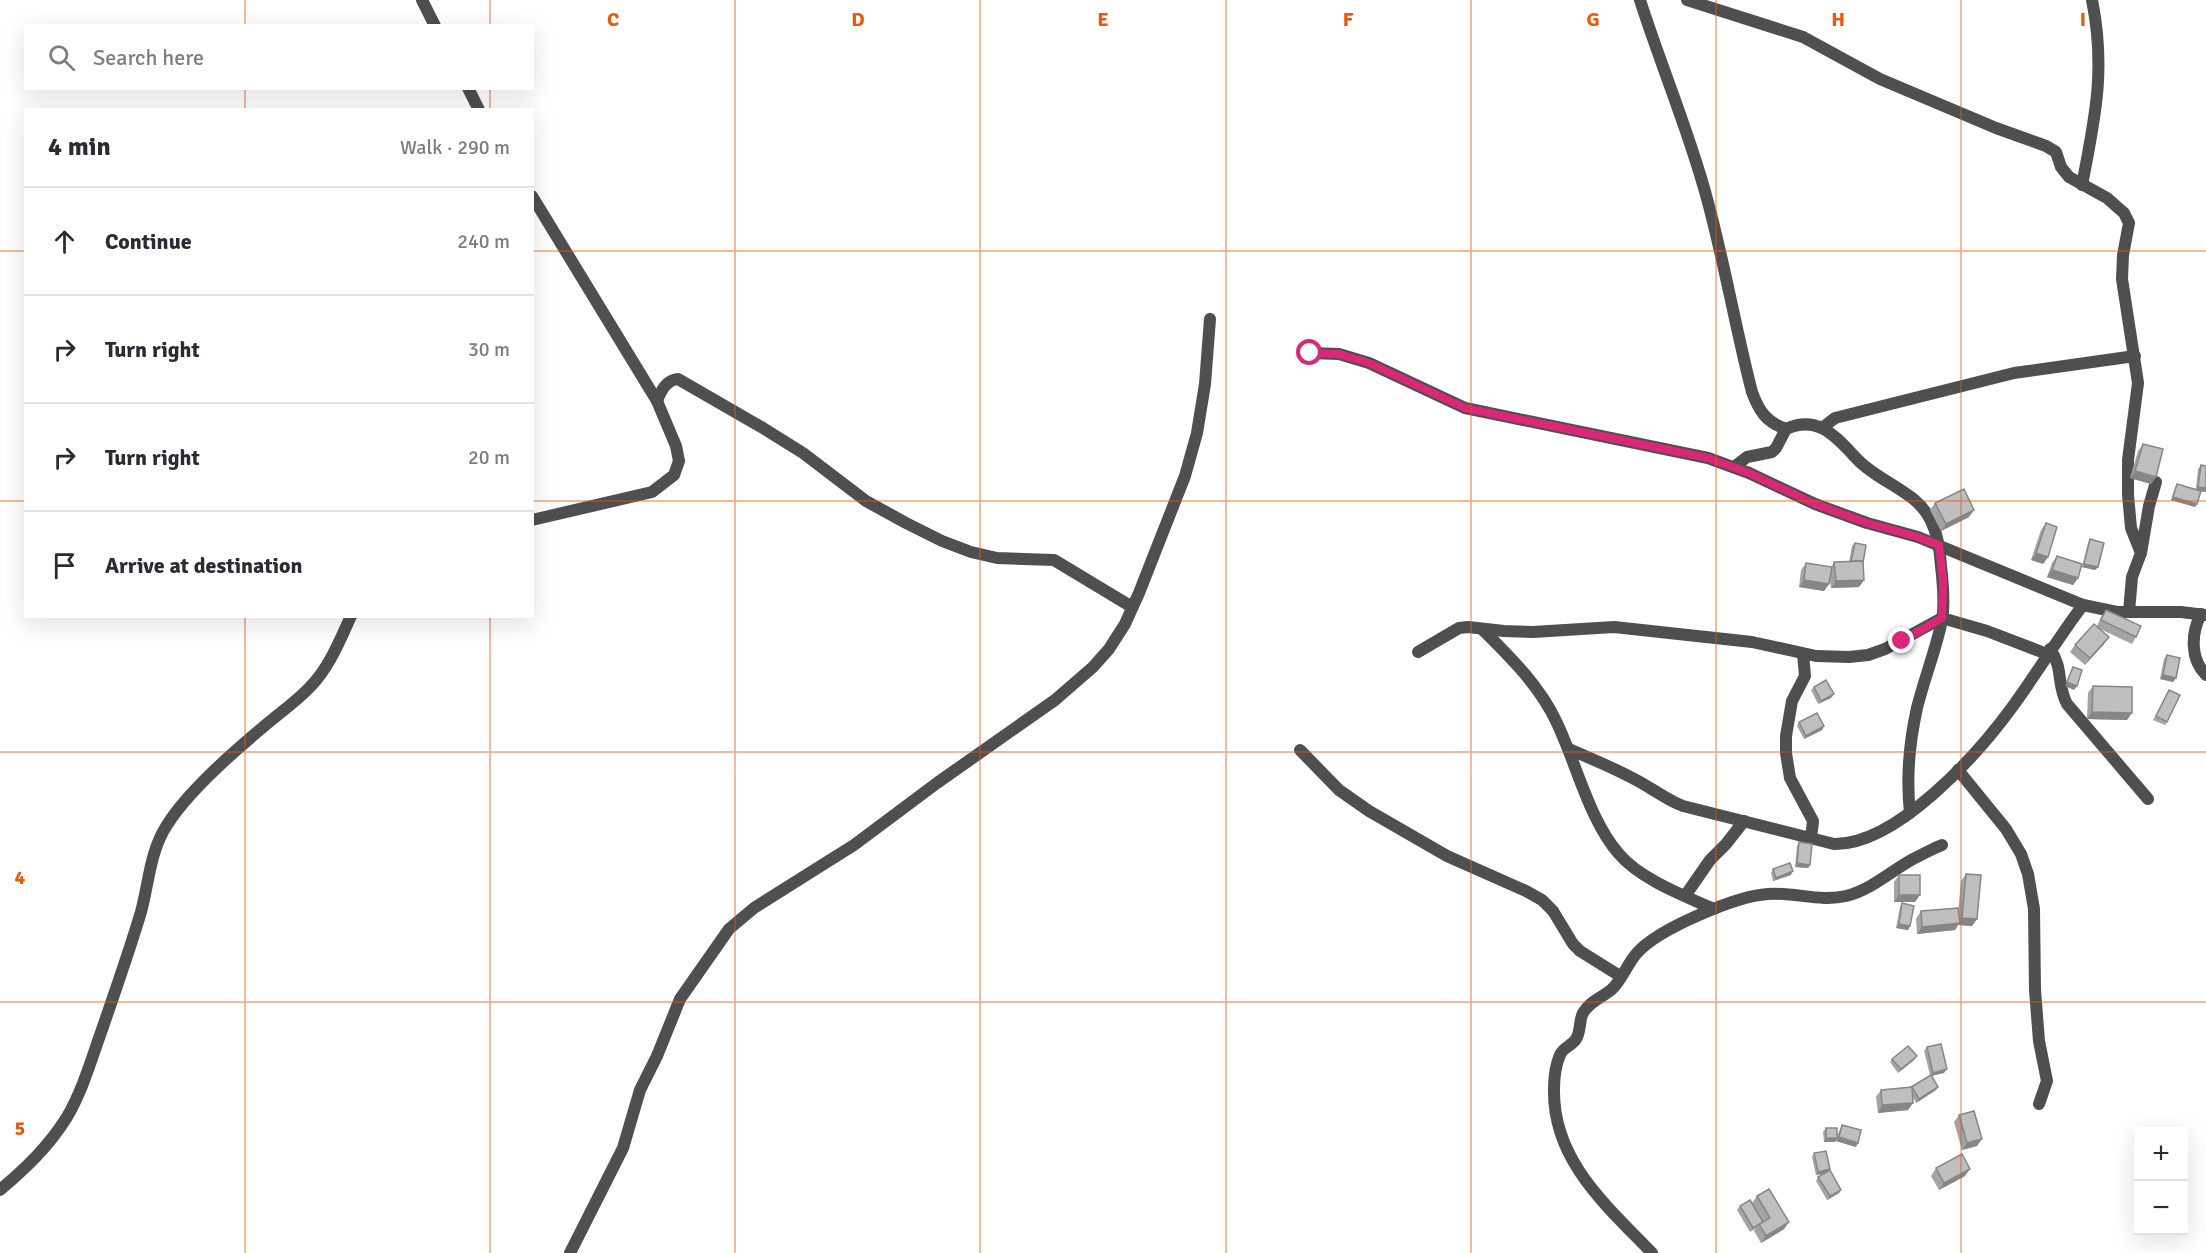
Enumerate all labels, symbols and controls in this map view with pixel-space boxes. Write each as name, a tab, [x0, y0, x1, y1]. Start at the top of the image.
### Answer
text: C	[607, 7, 619, 32]
text: D	[851, 7, 865, 32]
text: E	[1097, 7, 1109, 32]
text: F	[1343, 7, 1354, 32]
text: G	[1586, 7, 1600, 32]
text: H	[1831, 7, 1845, 32]
text: I	[2080, 7, 2086, 32]
search box	[24, 24, 534, 90]
icon: search	[45, 41, 78, 74]
text: Search here	[93, 44, 204, 71]
text: 4 min	[48, 131, 111, 163]
text: Walk · 290 m	[400, 135, 510, 160]
icon: ahead	[48, 225, 81, 258]
text: Continue	[105, 228, 192, 255]
text: 240 m	[457, 229, 510, 254]
icon: right	[48, 333, 81, 366]
text: Turn right	[105, 336, 200, 363]
text: 30 m	[468, 337, 510, 362]
route start	[1296, 339, 1322, 365]
icon: right	[48, 441, 81, 474]
text: Turn right	[105, 444, 200, 471]
text: 20 m	[468, 445, 510, 470]
icon: arrive	[48, 549, 81, 582]
text: Arrive at destination	[105, 552, 302, 579]
route end	[1888, 627, 1914, 653]
text: 4	[15, 865, 26, 890]
text: 5	[15, 1116, 25, 1141]
map controls	[2134, 1127, 2188, 1235]
button: +	[2134, 1127, 2188, 1181]
button: −	[2134, 1181, 2188, 1235]

